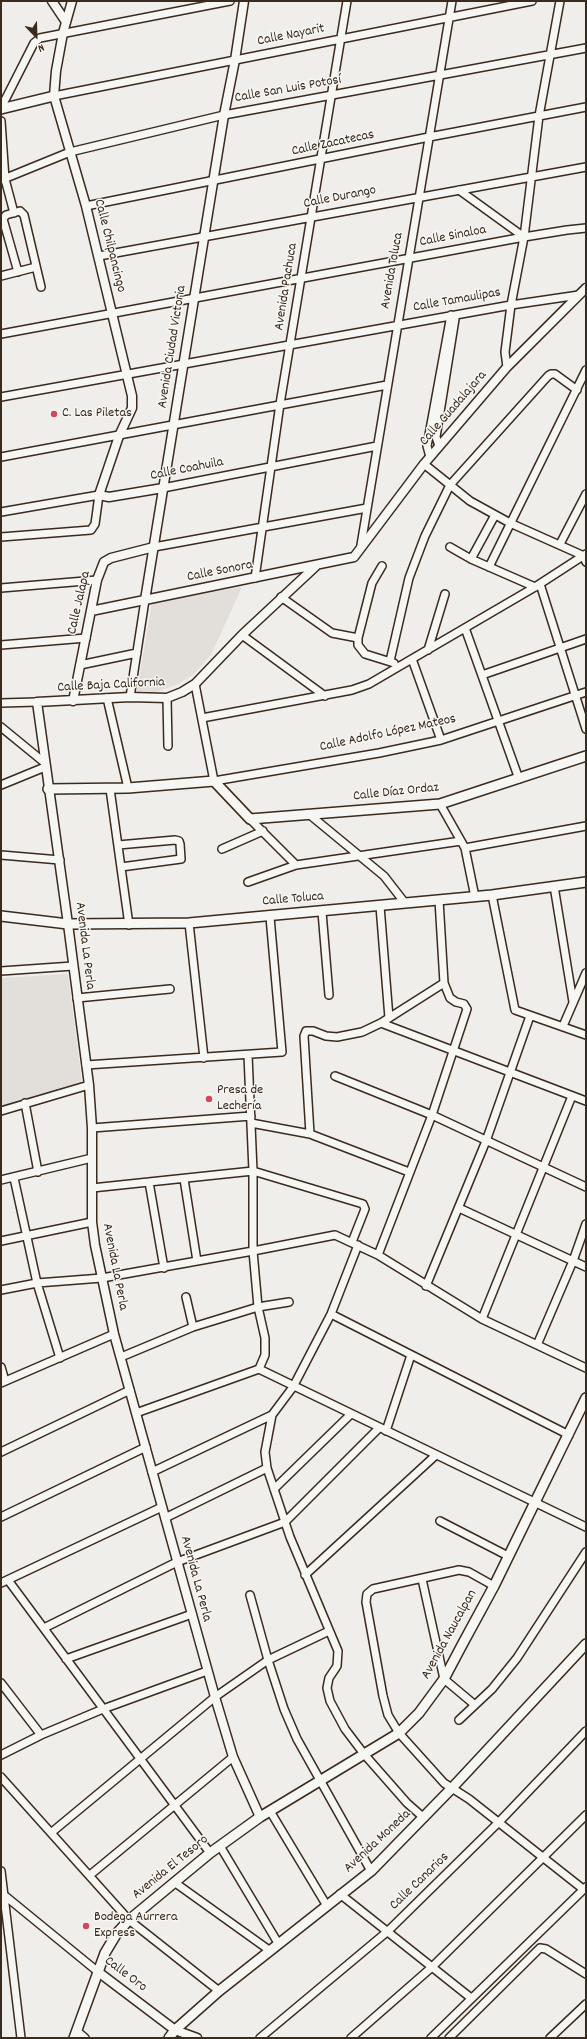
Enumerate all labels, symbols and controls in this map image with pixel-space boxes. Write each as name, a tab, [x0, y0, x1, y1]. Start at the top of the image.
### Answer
north arrow	[16, 16, 56, 56]
street label: Calle Nayarit	[256, 21, 326, 51]
text: N	[35, 39, 46, 55]
street label: Calle San Luis Potosí	[233, 72, 343, 108]
street label: Calle Zacatecas	[290, 127, 376, 161]
street label: Calle Durango	[302, 183, 378, 213]
street label: Calle Chilpancingo	[89, 198, 129, 294]
street label: Calle Sinaloa	[418, 222, 488, 252]
street label: Avenida Toluca	[378, 232, 408, 310]
street label: Avenida Pachuca	[272, 242, 302, 332]
street label: Avenida Ciudad Victoria	[155, 284, 191, 410]
street label: Calle Tamaulipas	[412, 285, 502, 317]
street label: Calle Guadalajara	[417, 368, 491, 450]
place label: C. Las Piletas	[62, 406, 132, 422]
marker: C. Las Piletas	[49, 409, 59, 419]
street label: Calle Coahuila	[149, 455, 225, 485]
street label: Calle Sonora	[186, 557, 254, 587]
street label: Calle Jalapa	[65, 570, 95, 636]
street label: Calle Baja California	[57, 675, 165, 697]
street label: Calle Adolfo López Mateos	[318, 711, 458, 757]
street label: Calle Díaz Ordaz	[352, 780, 440, 806]
street label: Calle Toluca	[262, 889, 324, 911]
street label: Avenida La Perla	[70, 901, 98, 991]
place label: Presa de Lechería	[217, 1083, 263, 1116]
marker: Presa de Lechería	[204, 1094, 214, 1104]
street label: Avenida La Perla	[97, 1222, 131, 1312]
street label: Avenida La Perla	[175, 1534, 215, 1624]
street label: Avenida Naucalpan	[419, 1587, 481, 1683]
street label: Avenida Moneda	[341, 1807, 415, 1877]
street label: Avenida El Tesoro	[129, 1832, 213, 1904]
street label: Calle Canarios	[387, 1850, 453, 1914]
place label: Bodega Aurrera Express	[94, 1910, 177, 1942]
marker: Bodega Aurrera Express	[81, 1921, 91, 1931]
street label: Calle Oro	[100, 1954, 150, 1996]

